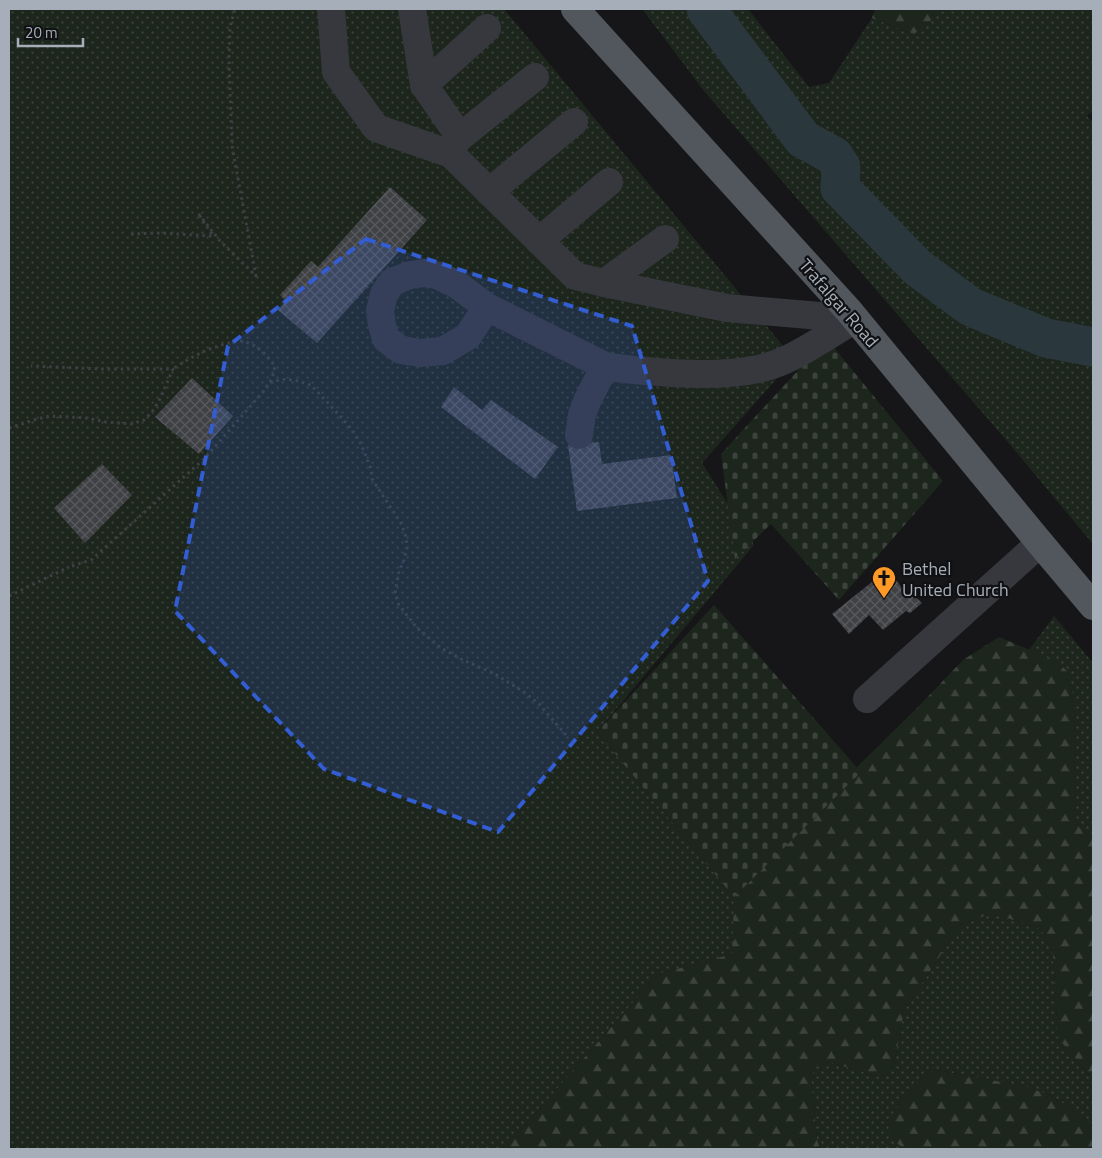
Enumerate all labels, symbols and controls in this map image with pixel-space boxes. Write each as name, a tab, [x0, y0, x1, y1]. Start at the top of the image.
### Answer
scale bar	[18, 15, 82, 47]
text: 20 m	[25, 21, 58, 44]
street label: Trafalgar Road	[793, 253, 885, 353]
place label: Bethel United Church	[902, 555, 1009, 603]
church icon: Bethel United Church	[871, 565, 897, 599]

